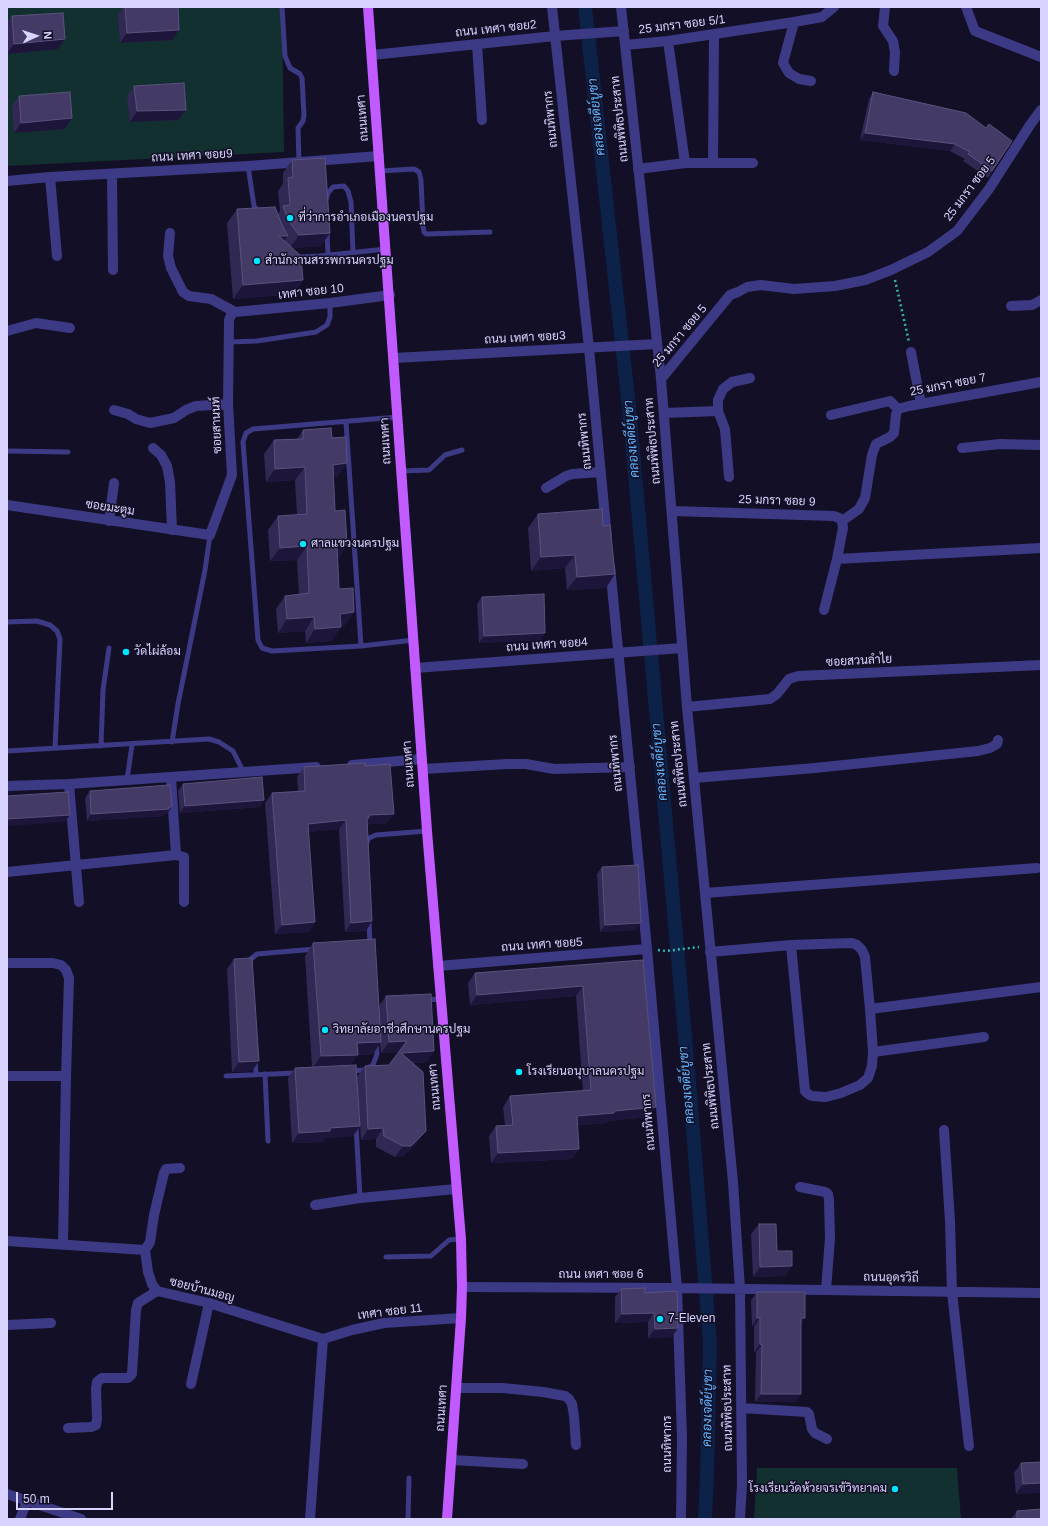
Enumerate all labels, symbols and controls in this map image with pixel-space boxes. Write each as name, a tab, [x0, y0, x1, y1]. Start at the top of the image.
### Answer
street label: 25 มกรา ซอย 5/1	[638, 13, 726, 37]
north arrow	[16, 16, 56, 56]
street label: ถนน เทศา ซอย2	[455, 18, 537, 40]
text: N	[42, 31, 54, 40]
street label: ถนนพิพิธประสาท	[608, 75, 632, 163]
water label: คลองเจดีย์บูชา	[585, 77, 609, 157]
street label: ถนนทิพากร	[541, 90, 561, 148]
street label: ถนนเทศา	[354, 94, 372, 142]
street label: ถนน เทศา ซอย9	[151, 147, 233, 165]
street label: 25 มกรา ซอย 5	[941, 154, 999, 224]
place label: ที่ว่าการอำเภอเมืองนครปฐม	[298, 211, 433, 225]
marker: ที่ว่าการอำเภอเมืองนครปฐม	[285, 213, 295, 223]
place label: สำนักงานสรรพกรนครปฐม	[265, 254, 394, 268]
marker: สำนักงานสรรพกรนครปฐม	[252, 256, 262, 266]
street label: เทศา ซอย 10	[277, 281, 345, 303]
street label: 25 มกรา ซอย 5	[650, 302, 710, 370]
street label: ถนน เทศา ซอย3	[484, 329, 566, 347]
street label: 25 มกรา ซอย 7	[909, 371, 987, 399]
street label: ซอยสานนท์	[209, 396, 225, 454]
street label: ถนนพิพิธประสาท	[642, 397, 664, 485]
water label: คลองเจดีย์บูชา	[621, 400, 643, 478]
street label: ถนนทิพากร	[575, 412, 595, 470]
street label: ถนนเทศา	[378, 417, 394, 465]
street label: 25 มกรา ซอย 9	[738, 492, 816, 510]
street label: ซอยมะตูม	[84, 497, 136, 519]
place label: ศาลแขวงนครปฐม	[311, 537, 399, 551]
marker: ศาลแขวงนครปฐม	[298, 539, 308, 549]
street label: ถนน เทศา ซอย4	[506, 635, 588, 655]
place label: วัดไผ่ล้อม	[134, 645, 181, 659]
marker: วัดไผ่ล้อม	[121, 647, 131, 657]
street label: ซอยสวนลำไย	[825, 652, 893, 670]
street label: ถนนพิพิธประสาท	[667, 720, 691, 808]
water label: คลองเจดีย์บูชา	[649, 723, 671, 801]
street label: ถนนทิพากร	[606, 734, 626, 792]
street label: ถนนเทศา	[400, 740, 418, 788]
street label: ถนน เทศา ซอย5	[501, 935, 583, 955]
place label: วิทยาลัยอาชีวศึกษานครปฐม	[333, 1023, 470, 1037]
marker: วิทยาลัยอาชีวศึกษานครปฐม	[320, 1025, 330, 1035]
street label: ถนนพิพิธประสาท	[699, 1042, 723, 1130]
water label: คลองเจดีย์บูชา	[676, 1046, 698, 1124]
street label: ถนนเทศา	[426, 1063, 444, 1111]
place label: โรงเรียนอนุบาลนครปฐม	[527, 1065, 644, 1079]
marker: โรงเรียนอนุบาลนครปฐม	[514, 1067, 524, 1077]
street label: ถนนทิพากร	[639, 1093, 659, 1151]
street label: ถนน เทศา ซอย 6	[559, 1268, 643, 1282]
street label: ถนนอุดรวิถี	[863, 1270, 919, 1286]
street label: ซอยบ้านมอญ	[168, 1274, 236, 1306]
street label: เทศา ซอย 11	[357, 1301, 423, 1323]
place label: 7-Eleven	[668, 1312, 715, 1326]
marker: 7-Eleven	[655, 1314, 665, 1324]
street label: ถนนพิพิธประสาท	[720, 1364, 736, 1452]
water label: คลองเจดีย์บูชา	[700, 1369, 716, 1447]
street label: ถนนเทศา	[433, 1384, 451, 1432]
street label: ถนนทิพากร	[661, 1415, 675, 1473]
place label: โรงเรียนวัดห้วยจรเข้วิทยาคม	[749, 1482, 887, 1496]
scale bar	[18, 1484, 115, 1510]
marker: โรงเรียนวัดห้วยจรเข้วิทยาคม	[890, 1484, 900, 1494]
text: 50 m	[23, 1492, 50, 1506]

